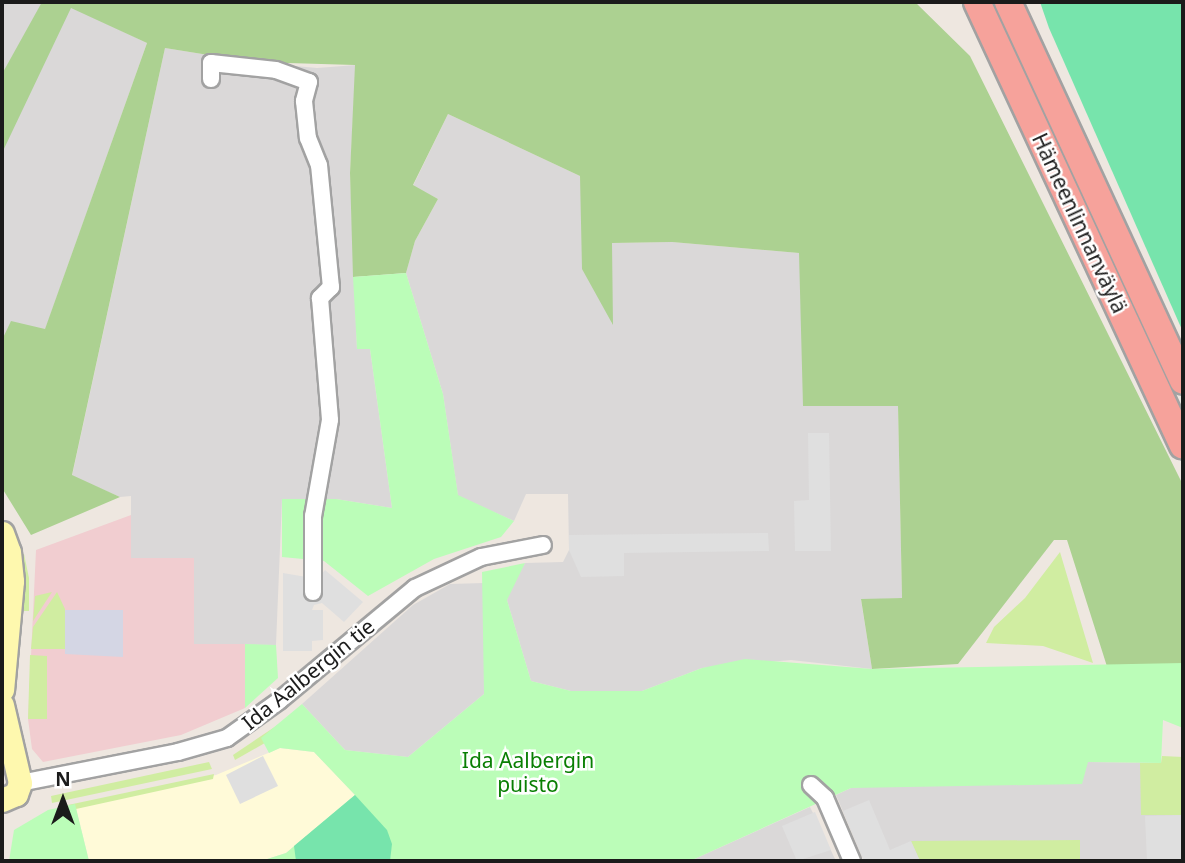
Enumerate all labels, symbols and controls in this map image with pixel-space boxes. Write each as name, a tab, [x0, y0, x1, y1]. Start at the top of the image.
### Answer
street label: Hämeenlinnanväylä	[1027, 129, 1133, 317]
street label: Ida Aalbergin tie	[237, 613, 379, 735]
park label: Ida Aalbergin puisto	[462, 747, 594, 797]
north arrow	[28, 765, 98, 835]
text: N	[55, 766, 71, 792]

